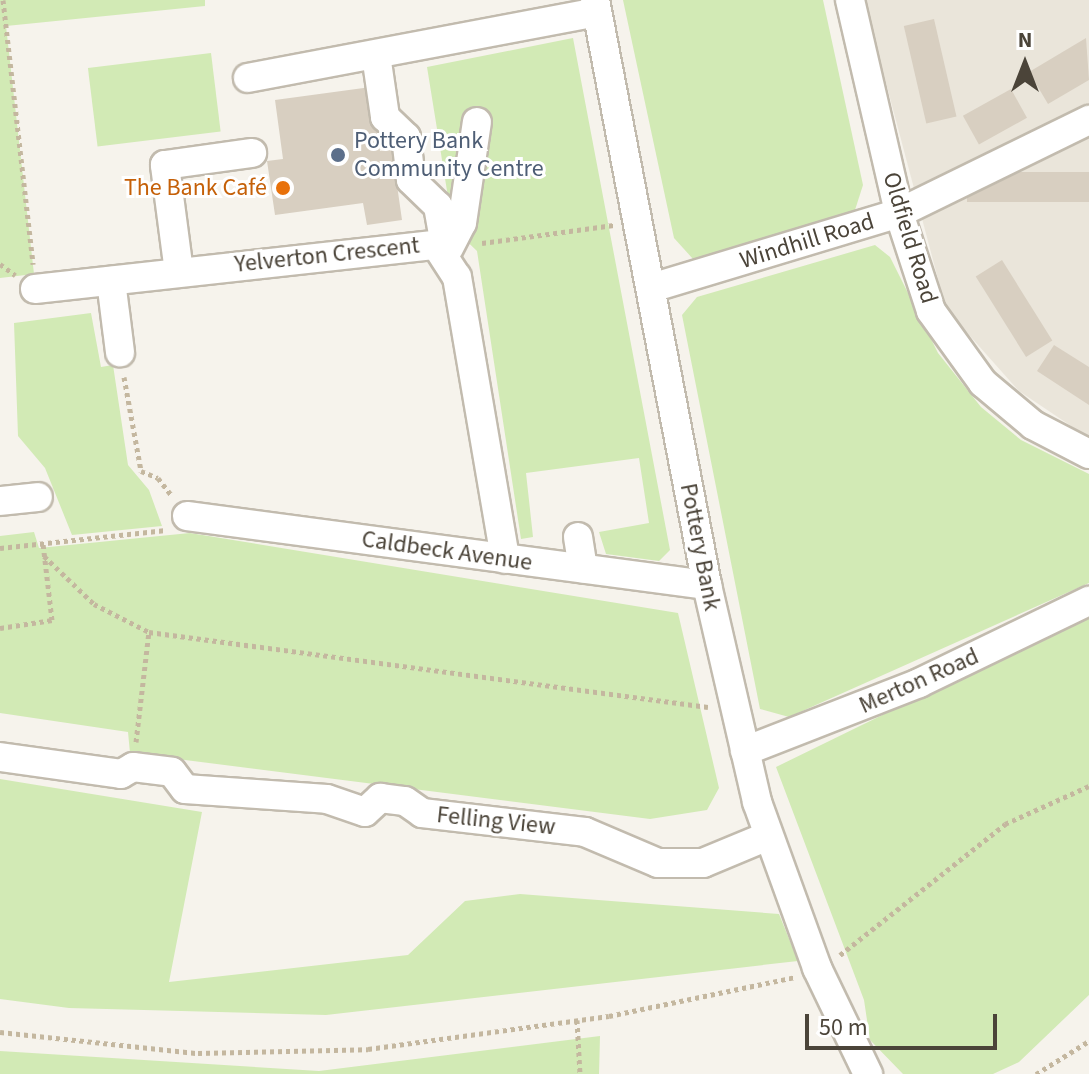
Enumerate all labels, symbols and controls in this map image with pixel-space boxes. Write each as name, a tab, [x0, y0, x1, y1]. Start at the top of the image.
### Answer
north arrow	[985, 24, 1065, 104]
text: N	[1018, 24, 1032, 56]
place label: Pottery Bank Community Centre	[354, 127, 544, 183]
marker: Pottery Bank Community Centre	[329, 146, 347, 164]
street label: Oldfield Road	[876, 169, 944, 307]
place label: The Bank Café	[124, 174, 267, 202]
marker: The Bank Café	[274, 179, 292, 197]
street label: Windhill Road	[736, 207, 878, 275]
street label: Yelverton Crescent	[233, 231, 421, 279]
street label: Pottery Bank	[674, 481, 726, 613]
street label: Caldbeck Avenue	[360, 525, 534, 577]
street label: Merton Road	[855, 642, 983, 720]
street label: Felling View	[435, 800, 557, 842]
scale bar	[809, 998, 1001, 1048]
text: 50 m	[819, 1010, 868, 1045]

